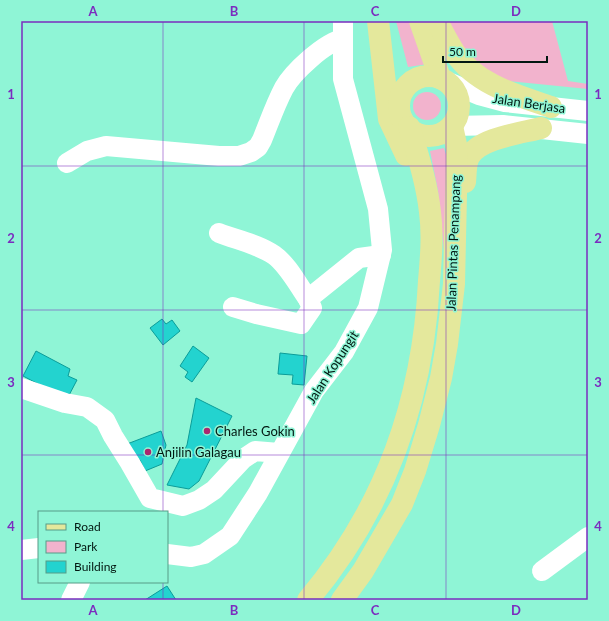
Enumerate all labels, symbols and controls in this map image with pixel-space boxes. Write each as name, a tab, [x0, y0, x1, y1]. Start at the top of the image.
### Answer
text: A	[87, 3, 98, 19]
text: B	[230, 3, 239, 19]
text: C	[371, 3, 380, 19]
text: D	[511, 3, 521, 19]
scale bar	[443, 38, 547, 64]
text: 50 m	[449, 44, 476, 59]
text: 1	[7, 86, 15, 102]
text: 1	[594, 86, 602, 102]
street label: Jalan Berjasa	[492, 90, 566, 116]
street label: Jalan Pintas Penampang	[443, 174, 463, 311]
text: 2	[7, 230, 15, 246]
text: 2	[594, 230, 602, 246]
street label: Jalan Kopungit	[303, 327, 362, 406]
text: 3	[7, 374, 15, 390]
text: 3	[594, 374, 602, 390]
place label: Charles Gokin	[215, 423, 295, 439]
marker: Charles Gokin	[202, 426, 212, 436]
place label: Anjilin Galagau	[156, 444, 241, 460]
marker: Anjilin Galagau	[143, 447, 153, 457]
legend	[38, 511, 168, 583]
text: 4	[7, 518, 15, 534]
text: 4	[594, 518, 602, 534]
text: Road	[74, 519, 101, 534]
text: Park	[74, 539, 98, 554]
text: Building	[74, 559, 117, 574]
text: A	[87, 602, 98, 618]
text: B	[230, 602, 239, 618]
text: C	[371, 602, 380, 618]
text: D	[511, 602, 521, 618]

